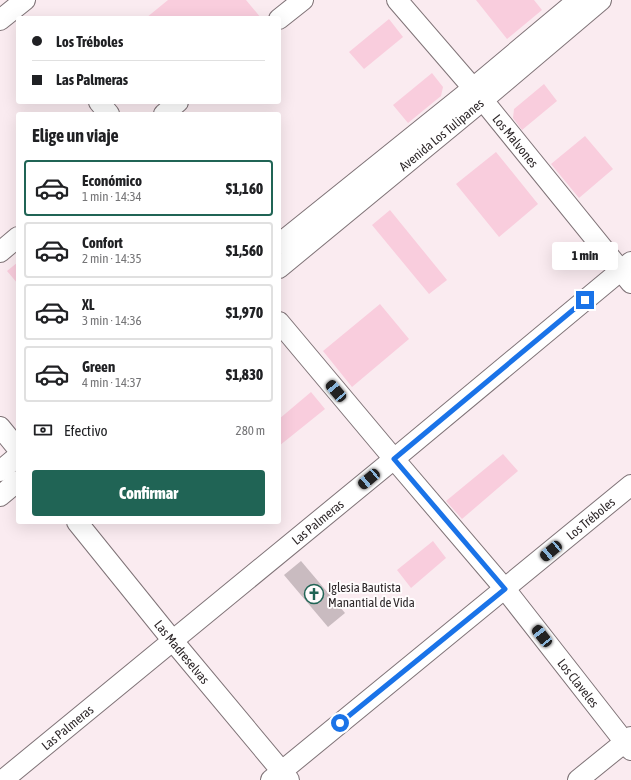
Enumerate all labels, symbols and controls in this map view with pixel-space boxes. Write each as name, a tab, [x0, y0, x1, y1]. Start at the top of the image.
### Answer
text: Los Tréboles	[56, 33, 123, 50]
text: Las Palmeras	[56, 71, 128, 88]
street label: Avenida Los Tulipanes	[396, 95, 487, 174]
street label: Los Malvones	[490, 111, 542, 170]
text: Elige un viaje	[32, 125, 119, 146]
icon: car	[34, 170, 70, 206]
text: Económico	[82, 172, 142, 189]
text: $1,160	[226, 180, 263, 197]
text: 1 min · 14:34	[82, 189, 142, 204]
icon: car	[34, 232, 70, 268]
text: Confort	[82, 234, 123, 251]
text: $1,560	[226, 242, 263, 259]
callout: 1 min	[552, 242, 618, 270]
text: 1 min	[572, 248, 598, 263]
text: 2 min · 14:35	[82, 251, 142, 266]
route end	[576, 291, 594, 309]
icon: car	[34, 294, 70, 330]
text: XL	[82, 296, 95, 313]
text: $1,970	[226, 304, 263, 321]
text: 3 min · 14:36	[82, 313, 142, 328]
icon: car	[34, 356, 70, 392]
text: Green	[82, 358, 115, 375]
text: $1,830	[226, 366, 263, 383]
text: 4 min · 14:37	[82, 375, 142, 390]
car	[324, 378, 348, 404]
icon: cash	[32, 419, 54, 441]
text: Efectivo	[64, 422, 108, 439]
text: 280 m	[236, 423, 265, 438]
car	[356, 467, 382, 491]
button: Confirmar	[32, 470, 265, 516]
street label: Los Tréboles	[563, 494, 618, 543]
street label: Las Palmeras	[289, 496, 347, 547]
car	[538, 539, 564, 563]
place label: Iglesia Bautista Manantial de Vida	[328, 580, 415, 610]
church icon: Iglesia Bautista Manantial de Vida	[303, 583, 325, 605]
street label: Las Madreselvas	[152, 617, 213, 687]
car	[530, 623, 554, 649]
street label: Los Claveles	[555, 655, 602, 711]
street label: Las Palmeras	[38, 701, 96, 753]
route start	[331, 714, 349, 732]

